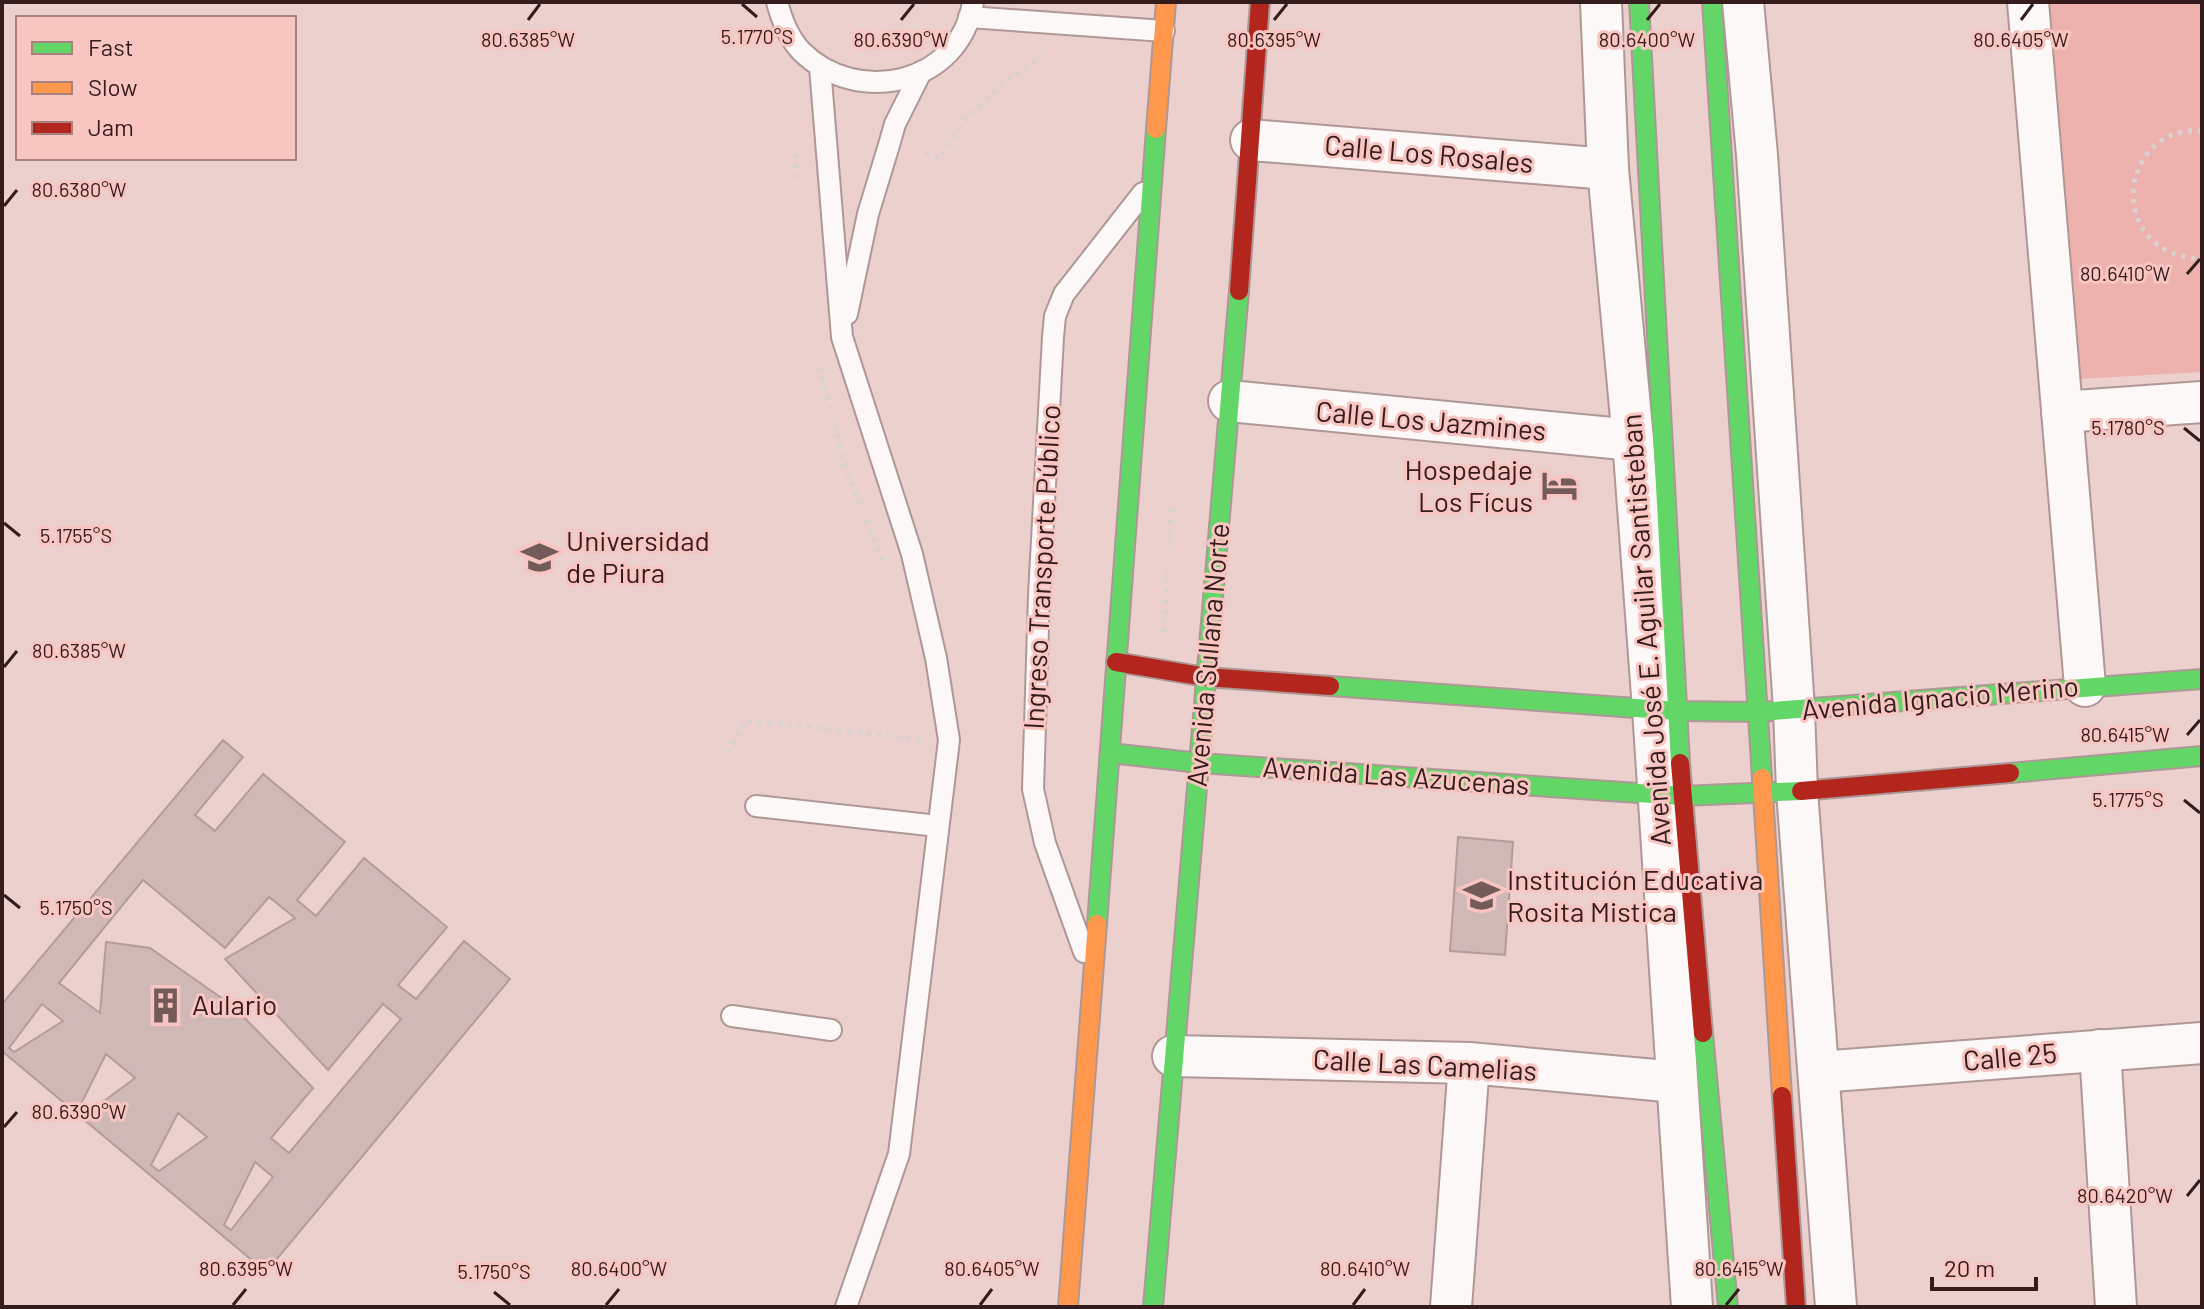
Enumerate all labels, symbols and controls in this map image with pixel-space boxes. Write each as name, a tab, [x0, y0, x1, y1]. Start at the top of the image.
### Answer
legend	[16, 16, 296, 160]
text: 5.1770°S	[721, 24, 793, 48]
text: 80.6385°W	[481, 27, 575, 51]
text: 80.6390°W	[854, 27, 949, 51]
text: 80.6395°W	[1227, 27, 1321, 51]
text: 80.6400°W	[1599, 27, 1696, 51]
text: 80.6405°W	[1973, 27, 2069, 51]
text: Fast	[88, 32, 133, 61]
text: Slow	[88, 72, 137, 101]
text: Jam	[88, 112, 134, 141]
street label: Calle Los Rosales	[1323, 127, 1535, 179]
text: 80.6380°W	[32, 177, 127, 201]
text: 80.6410°W	[2080, 261, 2171, 285]
street label: Calle Los Jazmines	[1315, 393, 1548, 447]
street label: Ingreso Transporte Público	[1016, 404, 1066, 730]
street label: Avenida José E. Aguilar Santisteban	[1613, 413, 1677, 847]
text: 5.1780°S	[2091, 415, 2165, 439]
place label: Hospedaje Los Fícus	[1404, 452, 1533, 518]
hotel icon: Hospedaje Los Fícus	[1540, 467, 1578, 505]
street label: Avenida Sullana Norte	[1179, 522, 1235, 788]
text: 5.1755°S	[40, 523, 112, 547]
place label: Universidad de Piura	[566, 523, 710, 589]
school or university icon: Universidad de Piura	[521, 538, 559, 576]
text: 80.6385°W	[32, 638, 126, 662]
street label: Avenida Ignacio Merino	[1800, 668, 2080, 726]
text: 80.6415°W	[2080, 722, 2170, 746]
street label: Avenida Las Azucenas	[1262, 749, 1531, 801]
text: 5.1775°S	[2092, 787, 2164, 811]
place label: Institución Educativa Rosita Mistica	[1507, 862, 1763, 928]
school or university icon: Institución Educativa Rosita Mistica	[1462, 877, 1500, 915]
text: 5.1750°S	[39, 895, 113, 919]
building icon: Aulario	[147, 986, 185, 1024]
place label: Aulario	[192, 987, 277, 1021]
street label: Calle 25	[1962, 1035, 2058, 1077]
street label: Calle Las Camelias	[1312, 1041, 1538, 1087]
text: 80.6390°W	[32, 1099, 127, 1123]
text: 80.6420°W	[2077, 1183, 2173, 1207]
scale bar	[1932, 1241, 2036, 1291]
text: 20 m	[1944, 1253, 1995, 1282]
text: 80.6395°W	[199, 1256, 293, 1280]
text: 80.6400°W	[571, 1256, 668, 1280]
text: 80.6405°W	[944, 1256, 1040, 1280]
text: 80.6410°W	[1320, 1256, 1411, 1280]
text: 80.6415°W	[1694, 1256, 1784, 1280]
text: 5.1750°S	[457, 1259, 531, 1283]

